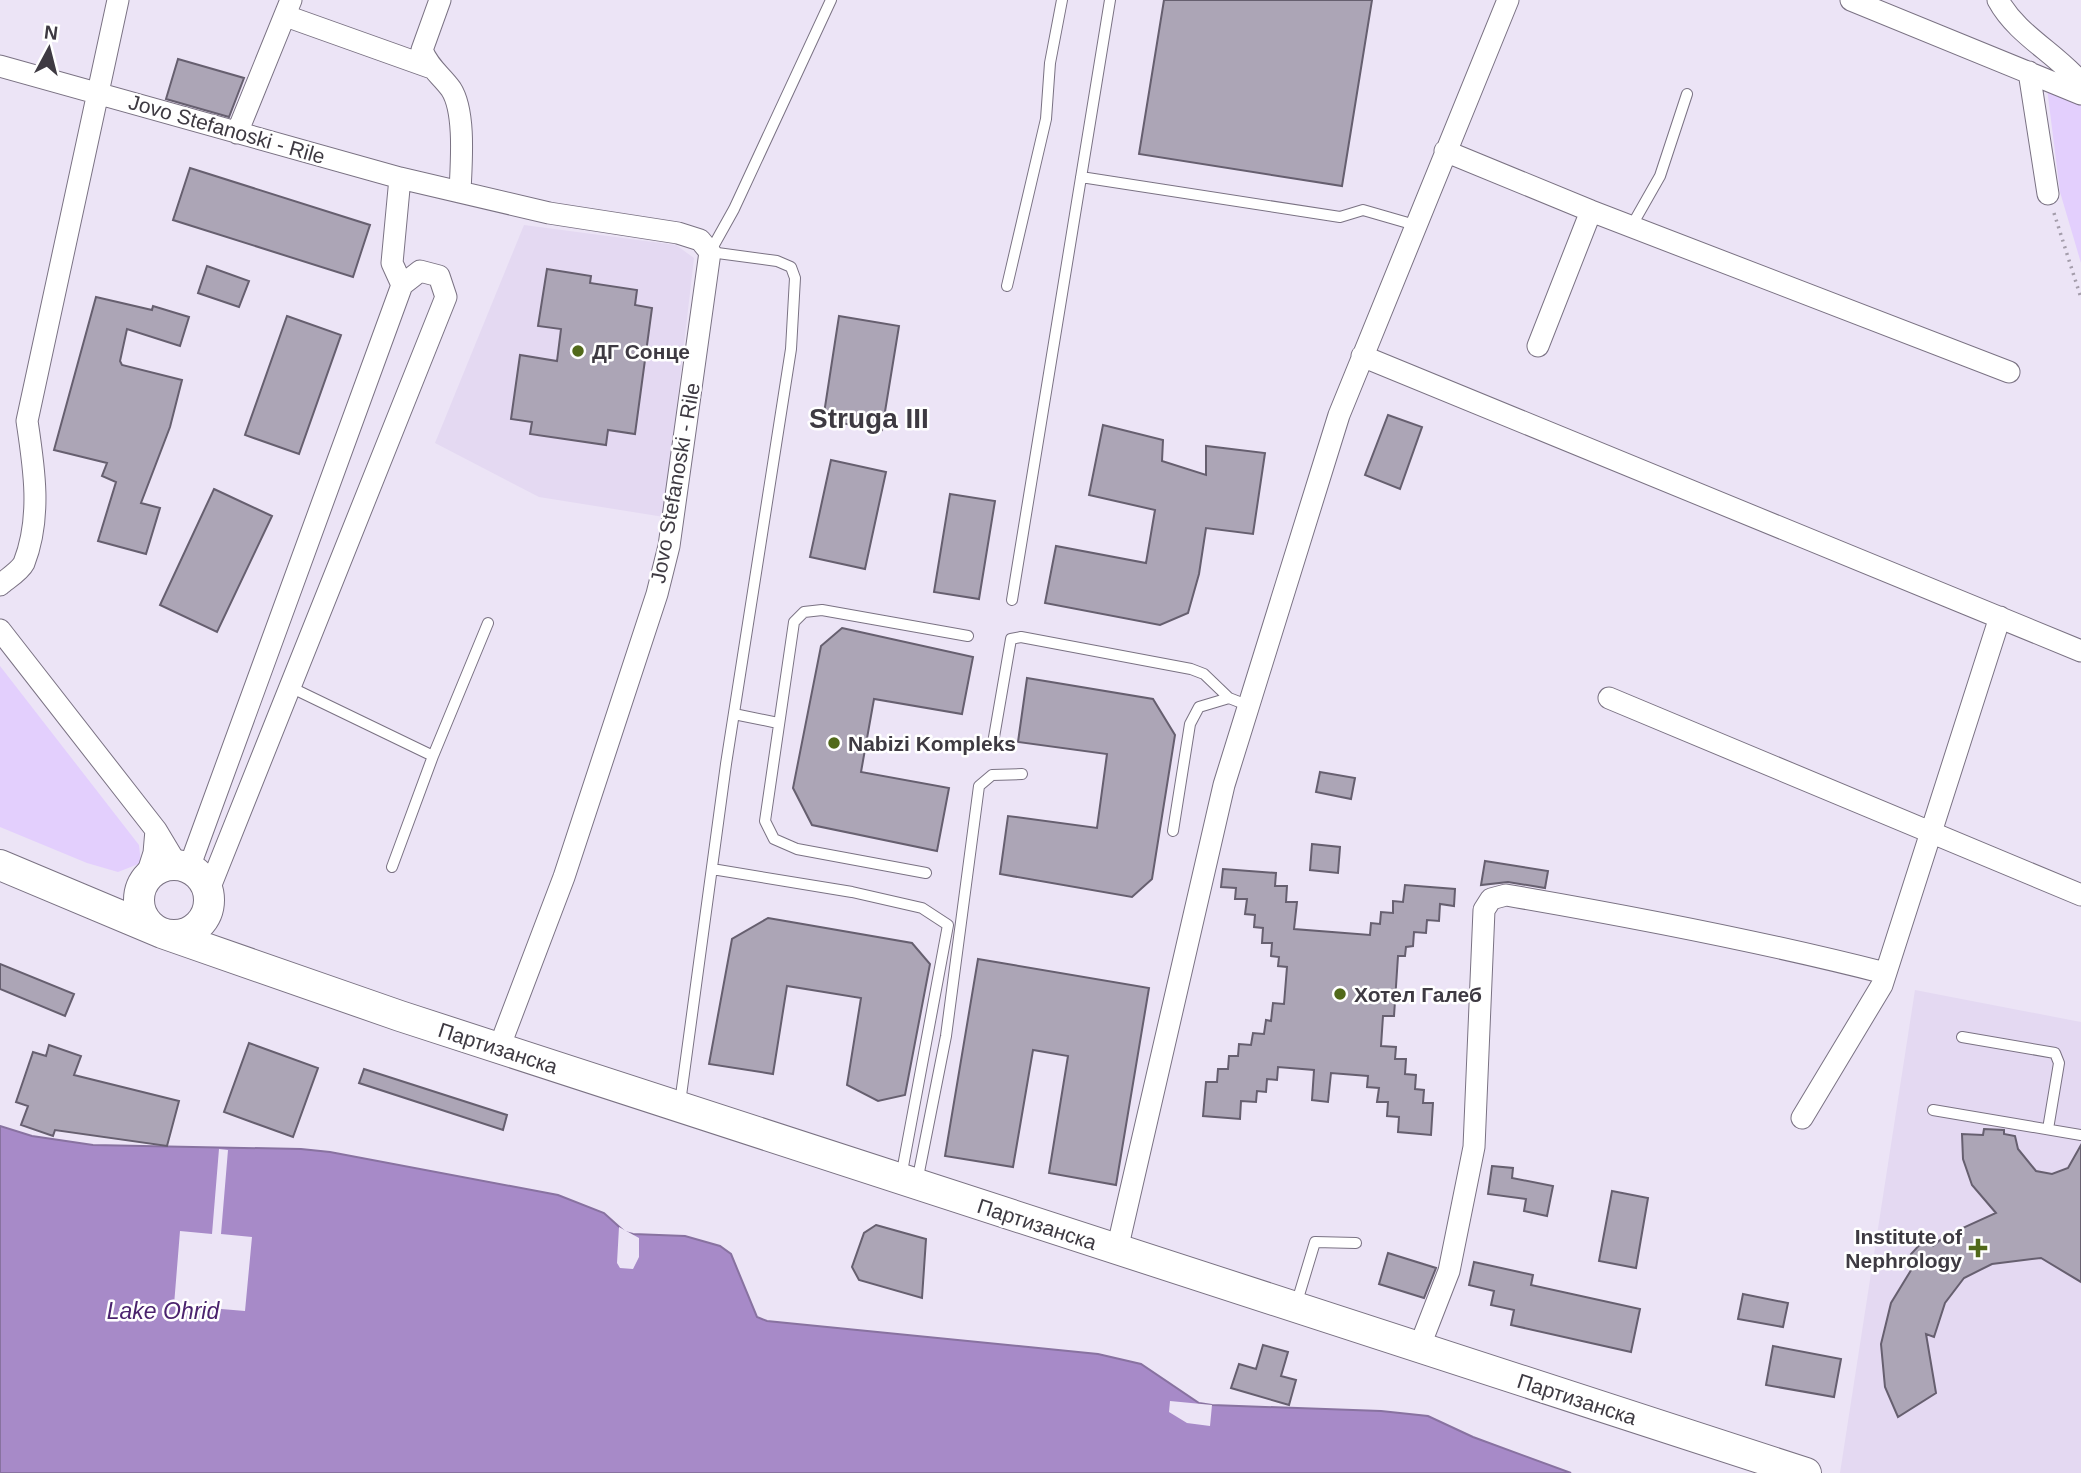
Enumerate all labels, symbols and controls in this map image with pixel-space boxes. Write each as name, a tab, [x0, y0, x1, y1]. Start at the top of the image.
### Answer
north arrow	[14, 14, 84, 84]
text: N	[43, 21, 59, 44]
street label: Jovo Stefanoski - Rile	[126, 90, 328, 168]
place label: ДГ Сонце	[592, 340, 690, 363]
marker: ДГ Сонце	[570, 343, 586, 359]
street label: Jovo Stefanoski - Rile	[646, 381, 704, 585]
district label: Struga III	[809, 403, 929, 434]
place label: Nabizi Kompleks	[848, 732, 1016, 755]
marker: Nabizi Kompleks	[826, 735, 842, 751]
place label: Хотел Галеб	[1354, 983, 1482, 1006]
marker: Хотел Галеб	[1332, 986, 1348, 1002]
street label: Партизанска	[435, 1018, 561, 1078]
street label: Партизанска	[974, 1194, 1100, 1254]
place label: Institute of Nephrology	[1845, 1225, 1963, 1272]
marker: Institute of Nephrology	[1968, 1238, 1988, 1258]
water label: Lake Ohrid	[107, 1298, 220, 1324]
street label: Партизанска	[1514, 1369, 1640, 1429]

